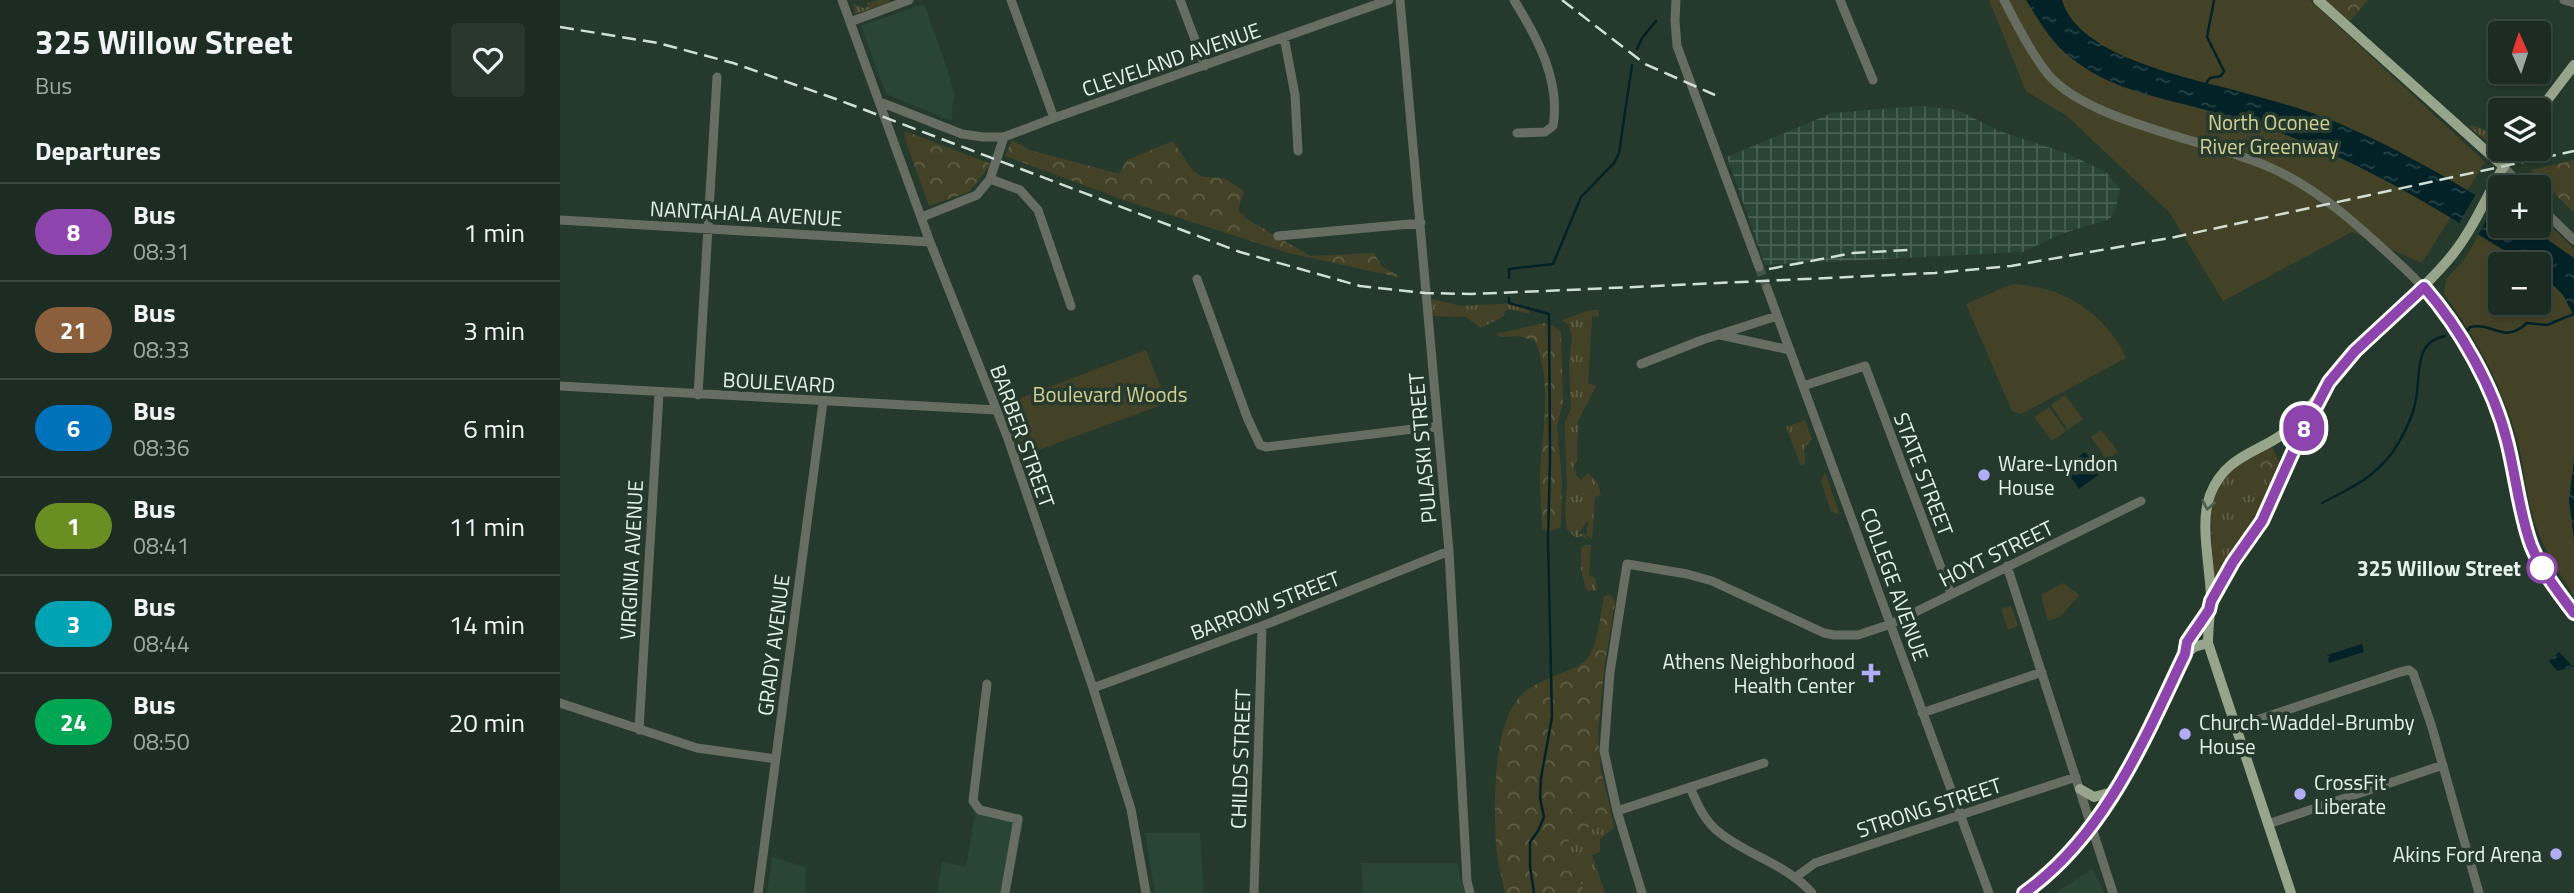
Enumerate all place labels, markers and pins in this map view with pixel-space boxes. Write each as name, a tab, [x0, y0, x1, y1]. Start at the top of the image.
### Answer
place label: Ware-Lyndon House	[1998, 447, 2118, 503]
marker: Ware-Lyndon House	[1976, 467, 1992, 483]
place label: 325 Willow Street	[2357, 552, 2521, 584]
marker: 325 Willow Street	[2527, 553, 2557, 583]
place label: Athens Neighborhood Health Center	[1663, 645, 1855, 701]
marker: Athens Neighborhood Health Center	[1861, 663, 1881, 683]
place label: Church-Waddel-Brumby House	[2199, 706, 2415, 762]
marker: Church-Waddel-Brumby House	[2177, 726, 2193, 742]
place label: CrossFit Liberate	[2314, 766, 2387, 822]
marker: CrossFit Liberate	[2292, 786, 2308, 802]
place label: Akins Ford Arena	[2393, 838, 2542, 870]
marker: Akins Ford Arena	[2548, 846, 2564, 862]

